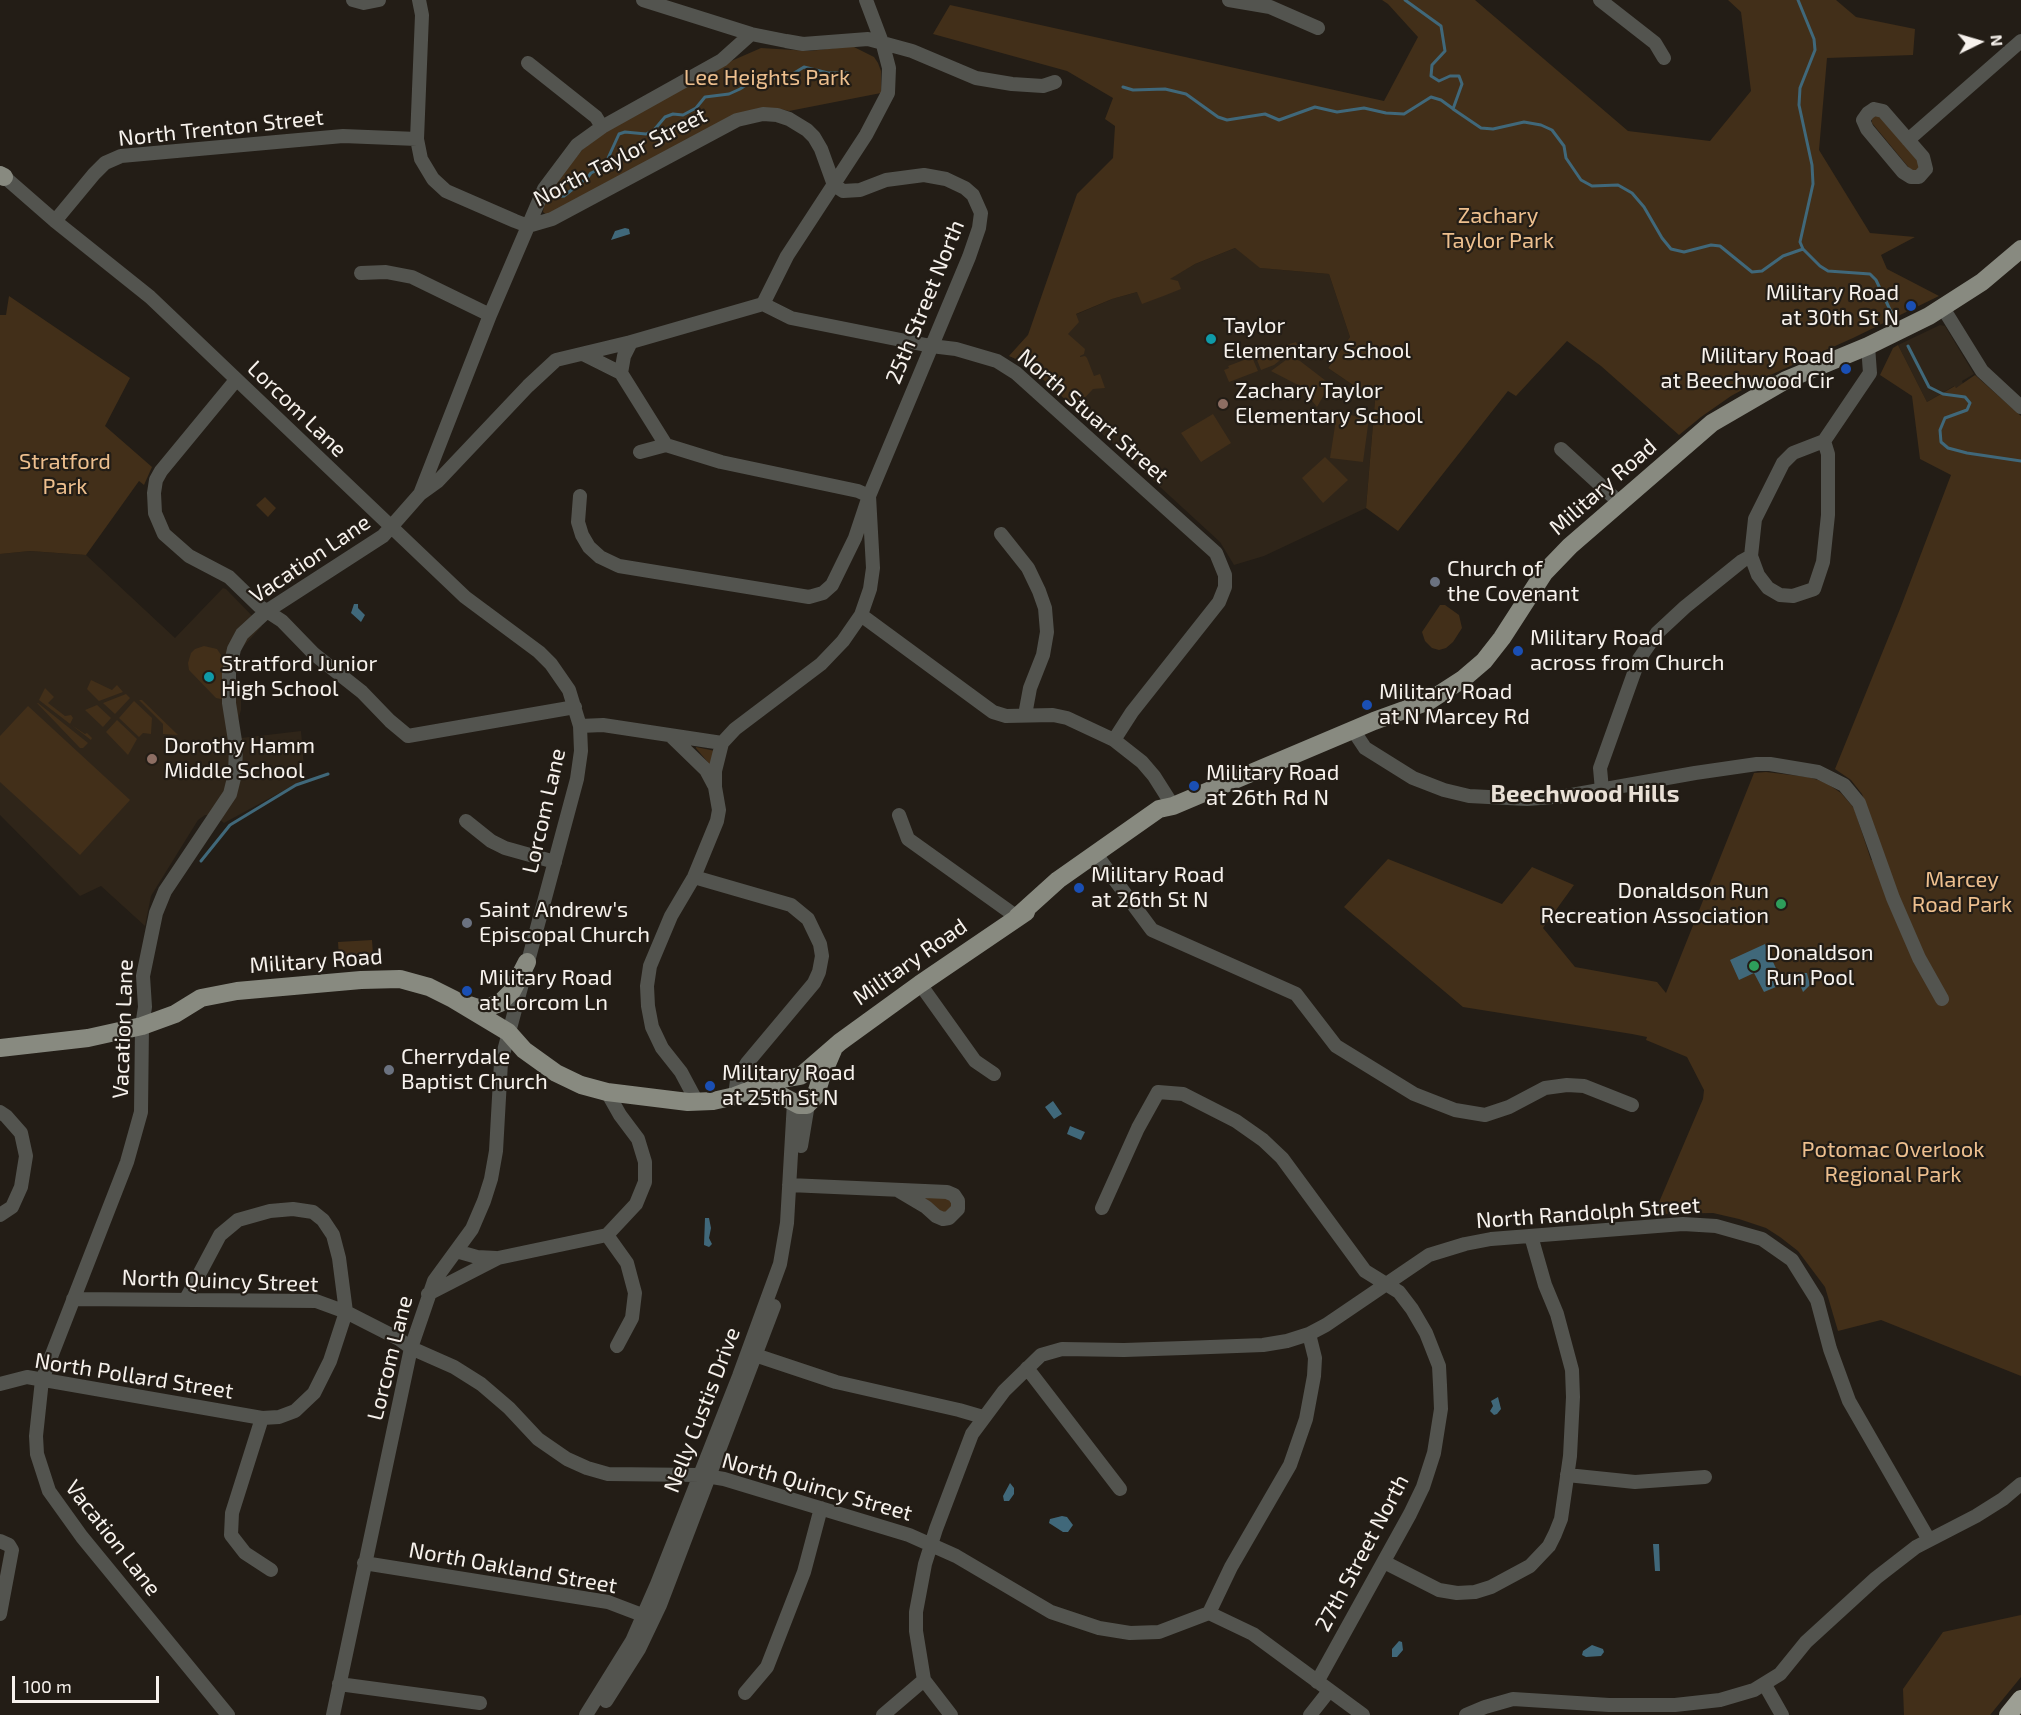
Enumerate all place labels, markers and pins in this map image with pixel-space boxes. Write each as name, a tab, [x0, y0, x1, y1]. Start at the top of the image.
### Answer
place label: Military Road at 30th St N	[1766, 280, 1899, 332]
marker: Military Road at 30th St N	[1904, 299, 1918, 313]
place label: Taylor Elementary School	[1223, 313, 1411, 364]
marker: Taylor Elementary School	[1204, 332, 1218, 346]
place label: Military Road at Beechwood Cir	[1660, 343, 1834, 394]
marker: Military Road at Beechwood Cir	[1839, 362, 1853, 376]
place label: Zachary Taylor Elementary School	[1235, 378, 1423, 430]
marker: Zachary Taylor Elementary School	[1216, 397, 1230, 411]
place label: Church of the Covenant	[1447, 556, 1579, 608]
marker: Church of the Covenant	[1428, 575, 1442, 589]
place label: Military Road across from Church	[1530, 625, 1725, 676]
marker: Military Road across from Church	[1511, 644, 1525, 658]
place label: Stratford Junior High School	[221, 651, 377, 702]
marker: Stratford Junior High School	[202, 670, 216, 684]
place label: Military Road at N Marcey Rd	[1379, 679, 1530, 730]
marker: Military Road at N Marcey Rd	[1360, 698, 1374, 712]
place label: Dorothy Hamm Middle School	[164, 733, 315, 784]
marker: Dorothy Hamm Middle School	[145, 752, 159, 766]
place label: Military Road at 26th Rd N	[1206, 760, 1339, 812]
marker: Military Road at 26th Rd N	[1187, 779, 1201, 793]
place label: Military Road at 26th St N	[1091, 862, 1224, 914]
place label: Donaldson Run Recreation Association	[1541, 878, 1769, 930]
marker: Military Road at 26th St N	[1072, 881, 1086, 895]
place label: Saint Andrew's Episcopal Church	[479, 897, 650, 948]
marker: Donaldson Run Recreation Association	[1774, 897, 1788, 911]
marker: Saint Andrew's Episcopal Church	[460, 916, 474, 930]
place label: Donaldson Run Pool	[1766, 940, 1874, 992]
marker: Donaldson Run Pool	[1747, 959, 1761, 973]
place label: Military Road at Lorcom Ln	[479, 965, 612, 1016]
marker: Military Road at Lorcom Ln	[460, 984, 474, 998]
place label: Cherrydale Baptist Church	[401, 1044, 548, 1096]
place label: Military Road at 25th St N	[722, 1060, 855, 1112]
marker: Cherrydale Baptist Church	[382, 1063, 396, 1077]
marker: Military Road at 25th St N	[703, 1079, 717, 1093]

